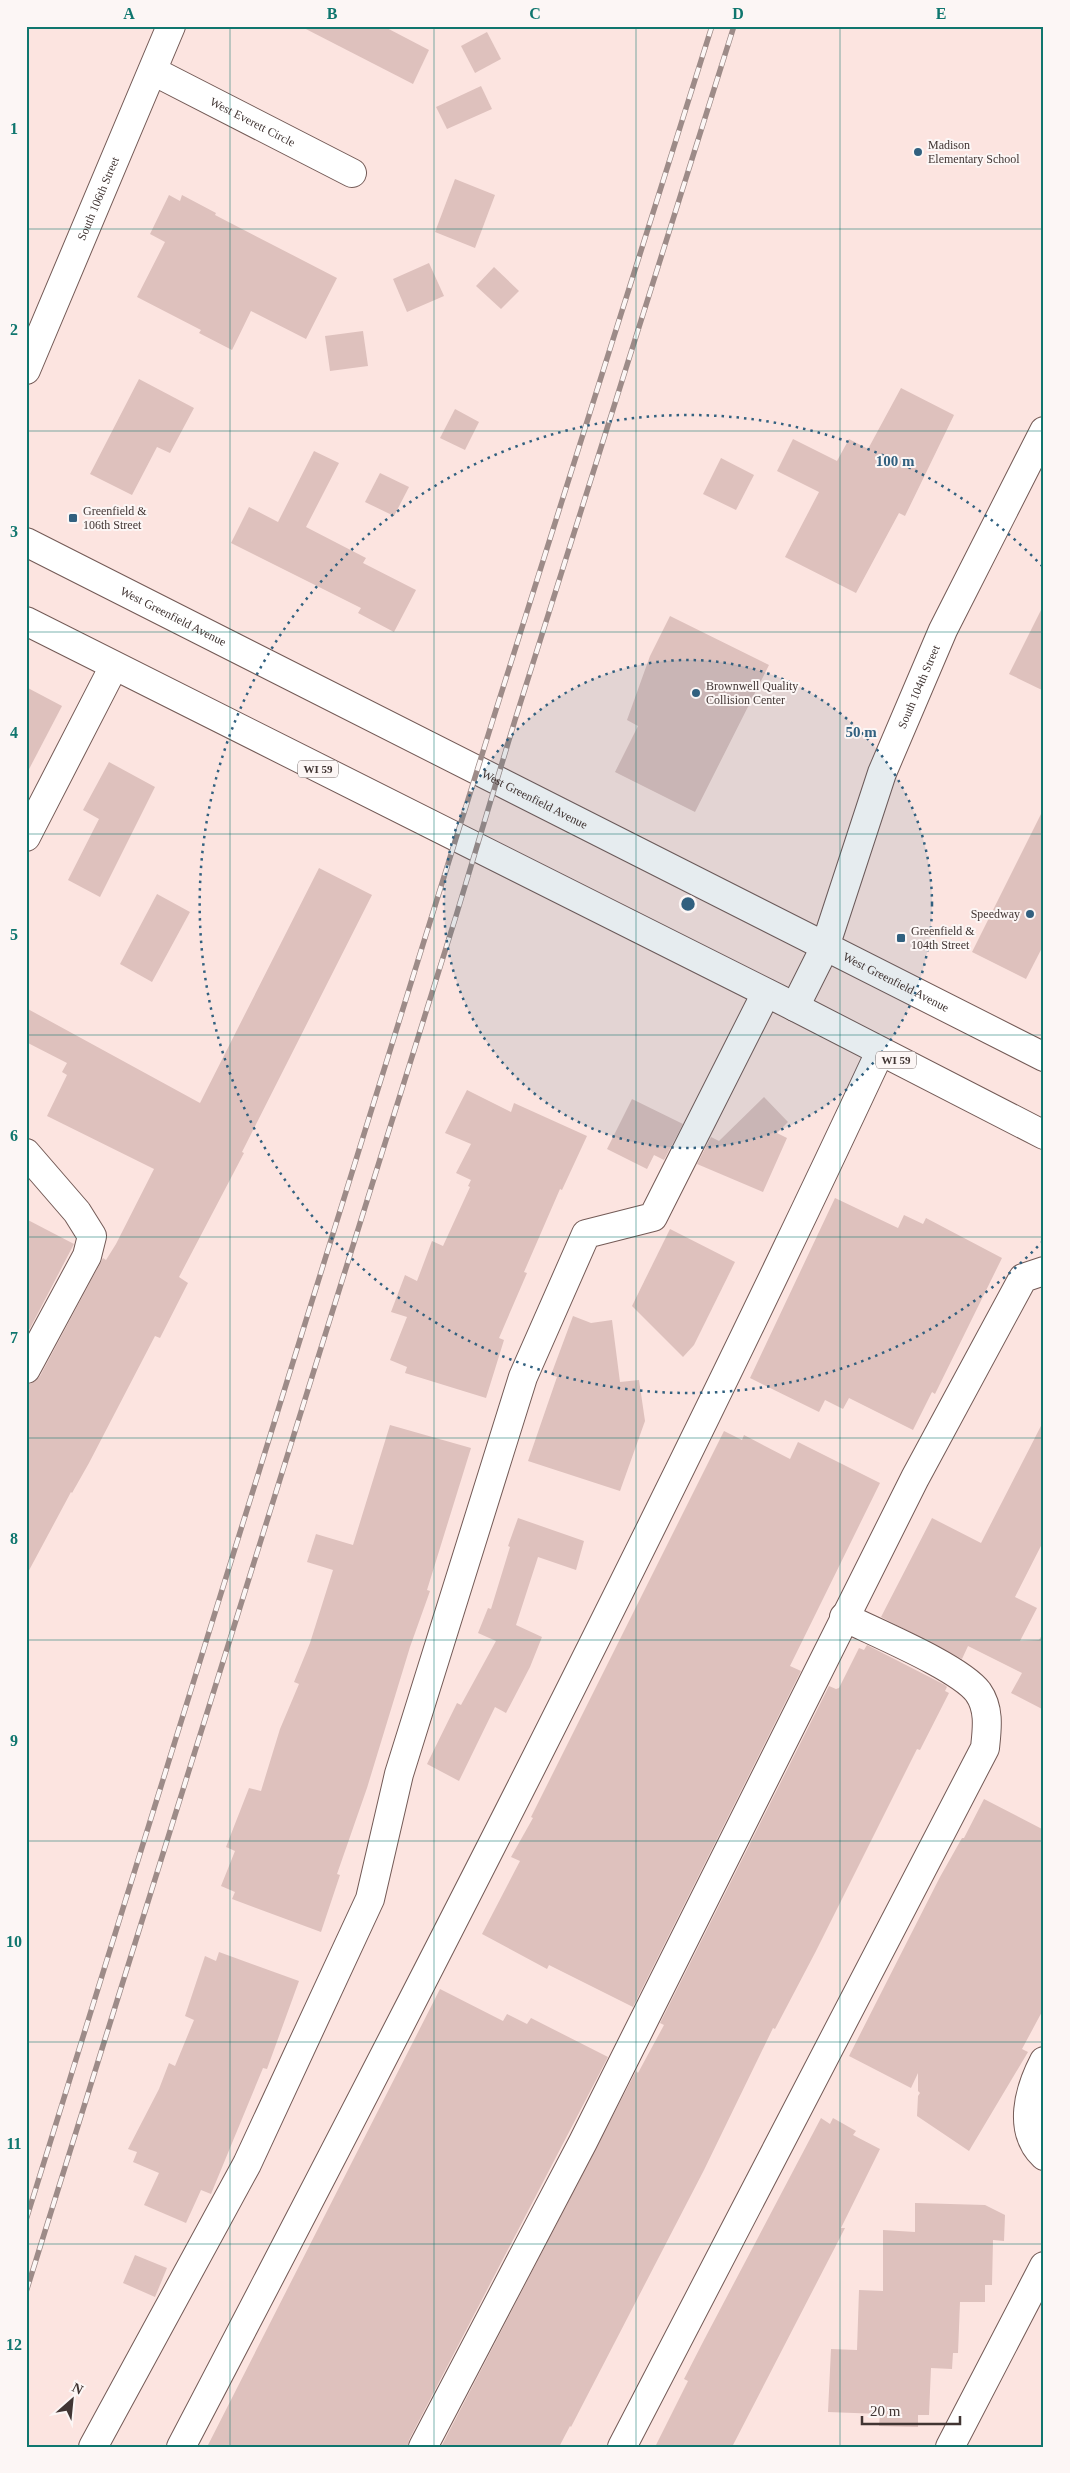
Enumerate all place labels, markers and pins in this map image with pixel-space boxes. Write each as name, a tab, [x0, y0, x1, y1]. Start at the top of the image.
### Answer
place label: Madison Elementary School	[928, 138, 1020, 166]
marker: Madison Elementary School	[912, 146, 924, 158]
place label: Greenfield & 106th Street	[83, 504, 147, 532]
marker: Greenfield & 106th Street	[67, 512, 79, 524]
place label: Brownwell Quality Collision Center	[706, 679, 798, 707]
marker: Brownwell Quality Collision Center	[690, 687, 702, 699]
centre of rings	[679, 895, 697, 913]
place label: Speedway	[971, 907, 1020, 921]
marker: Speedway	[1024, 908, 1036, 920]
place label: Greenfield & 104th Street	[911, 924, 975, 952]
marker: Greenfield & 104th Street	[895, 932, 907, 944]

